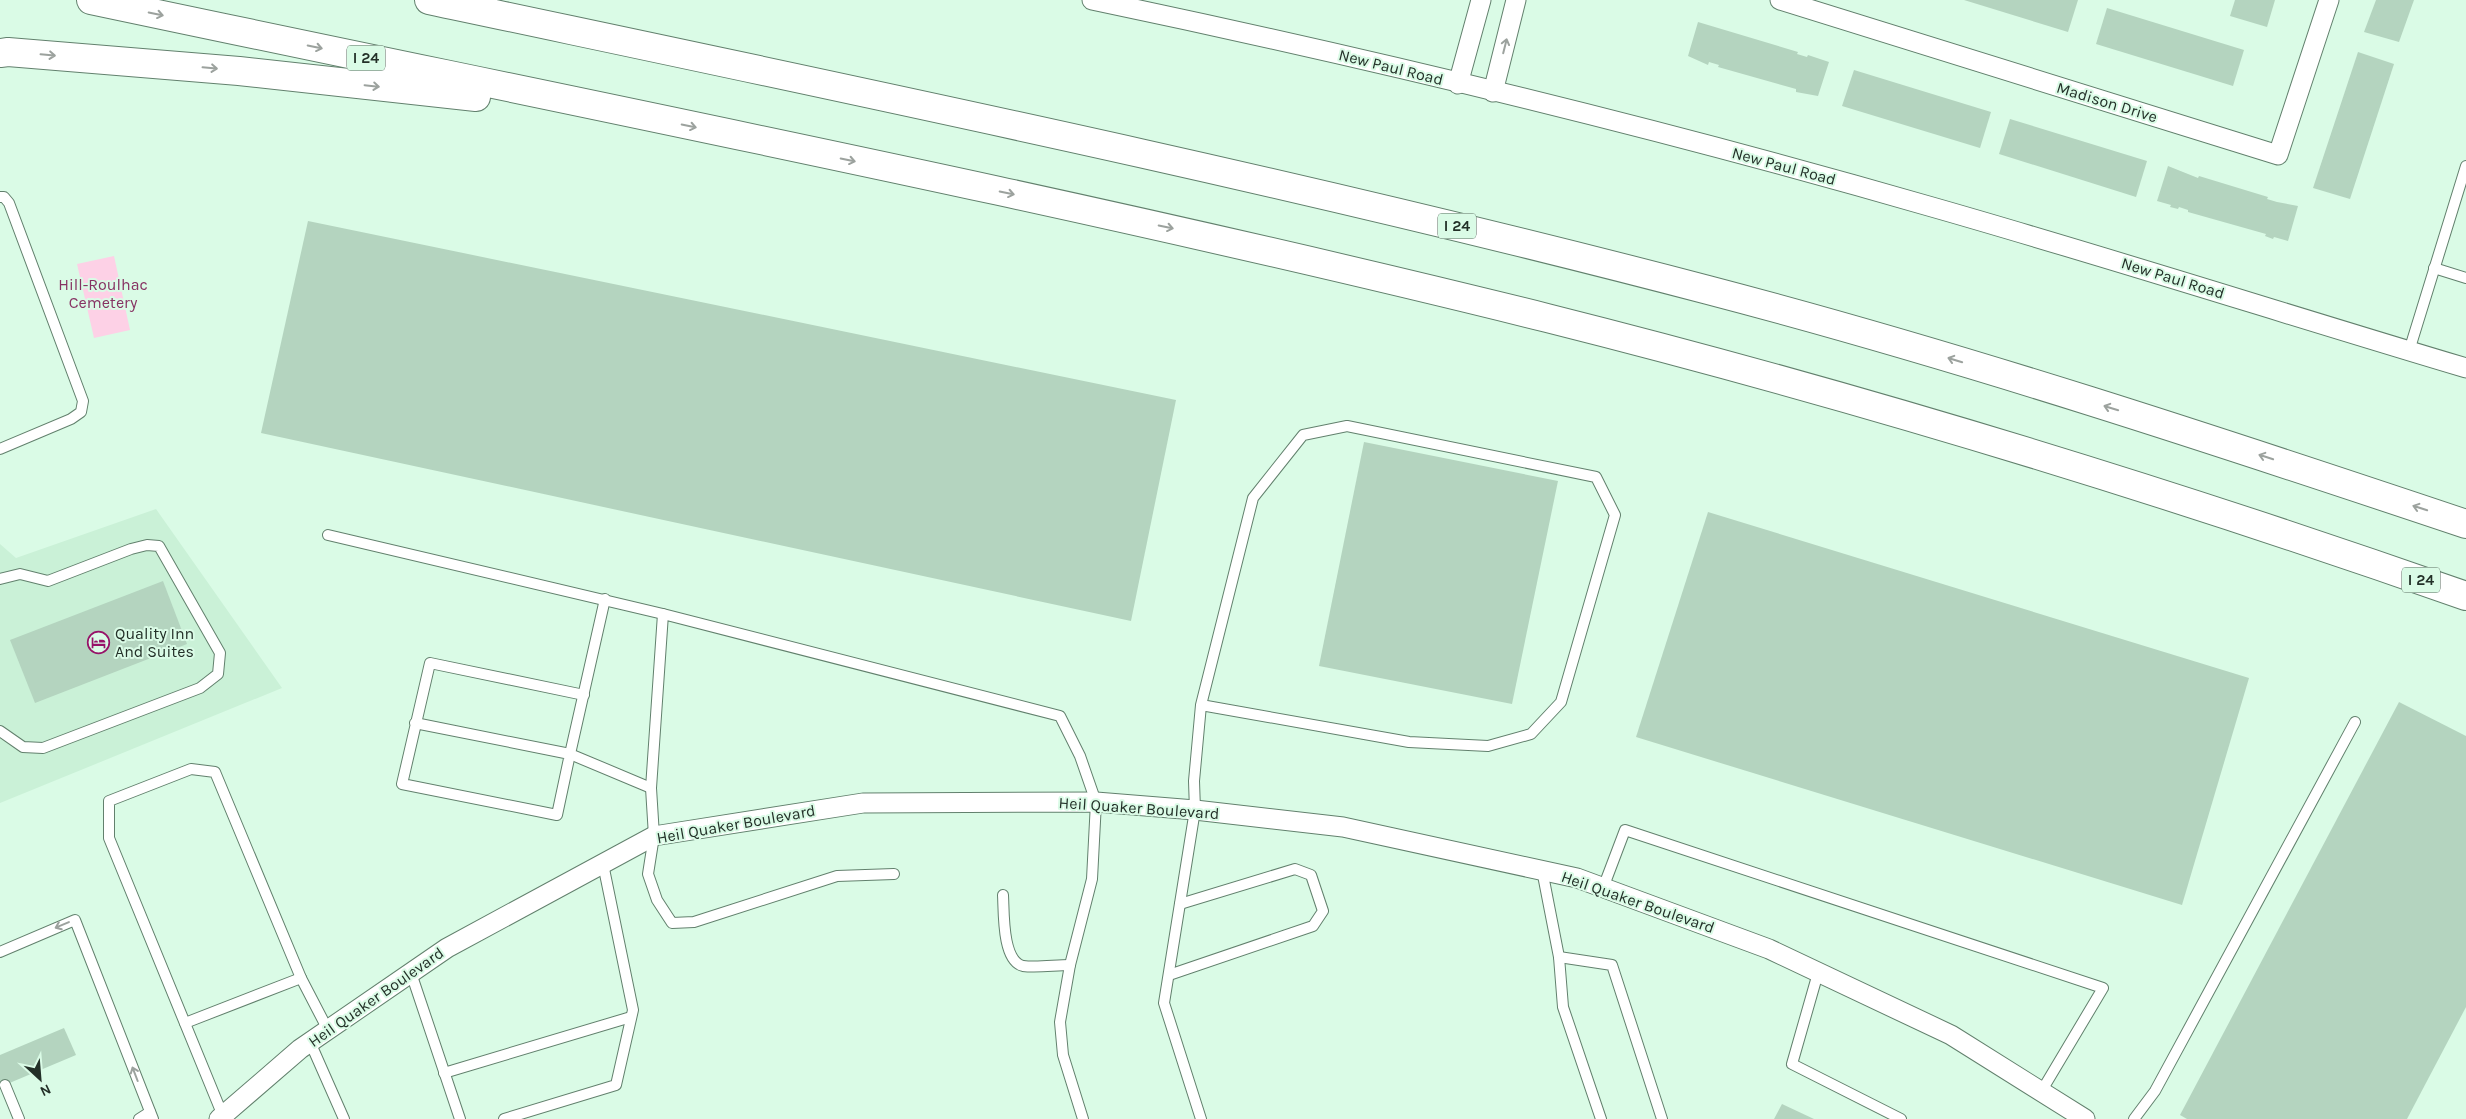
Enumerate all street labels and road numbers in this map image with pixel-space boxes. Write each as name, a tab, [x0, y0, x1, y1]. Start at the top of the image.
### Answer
street label: New Paul Road	[1337, 45, 1445, 89]
road number: I 24	[347, 46, 385, 70]
street label: Madison Drive	[2054, 78, 2160, 126]
street label: New Paul Road	[1730, 143, 1838, 189]
road number: I 24	[1438, 214, 1476, 238]
street label: New Paul Road	[2119, 253, 2227, 303]
road number: I 24	[2402, 568, 2440, 592]
street label: Heil Quaker Boulevard	[1058, 793, 1220, 823]
street label: Heil Quaker Boulevard	[655, 801, 817, 847]
street label: Heil Quaker Boulevard	[1559, 867, 1717, 937]
street label: Heil Quaker Boulevard	[305, 943, 447, 1051]

